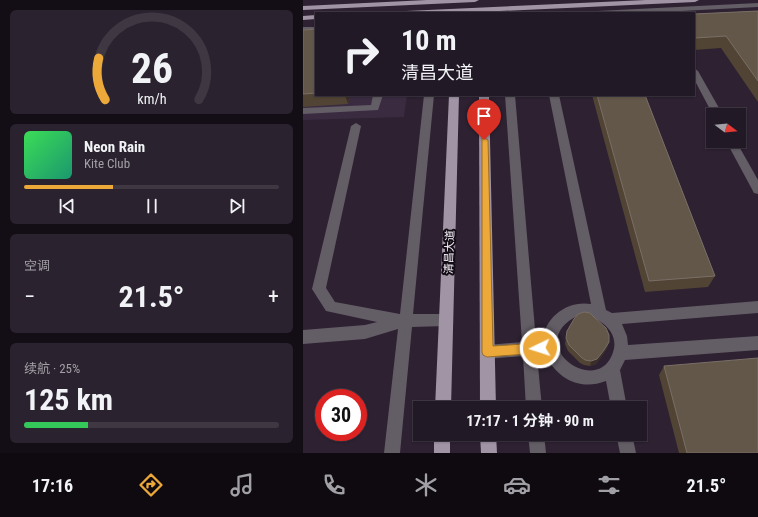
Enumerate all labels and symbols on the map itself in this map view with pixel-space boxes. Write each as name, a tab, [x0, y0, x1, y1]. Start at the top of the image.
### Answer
pin	[467, 99, 501, 140]
north arrow	[706, 108, 746, 148]
street label: 清昌大道	[442, 230, 457, 274]
position arrow	[519, 327, 561, 369]
speed limit sign: 30	[315, 389, 367, 441]

